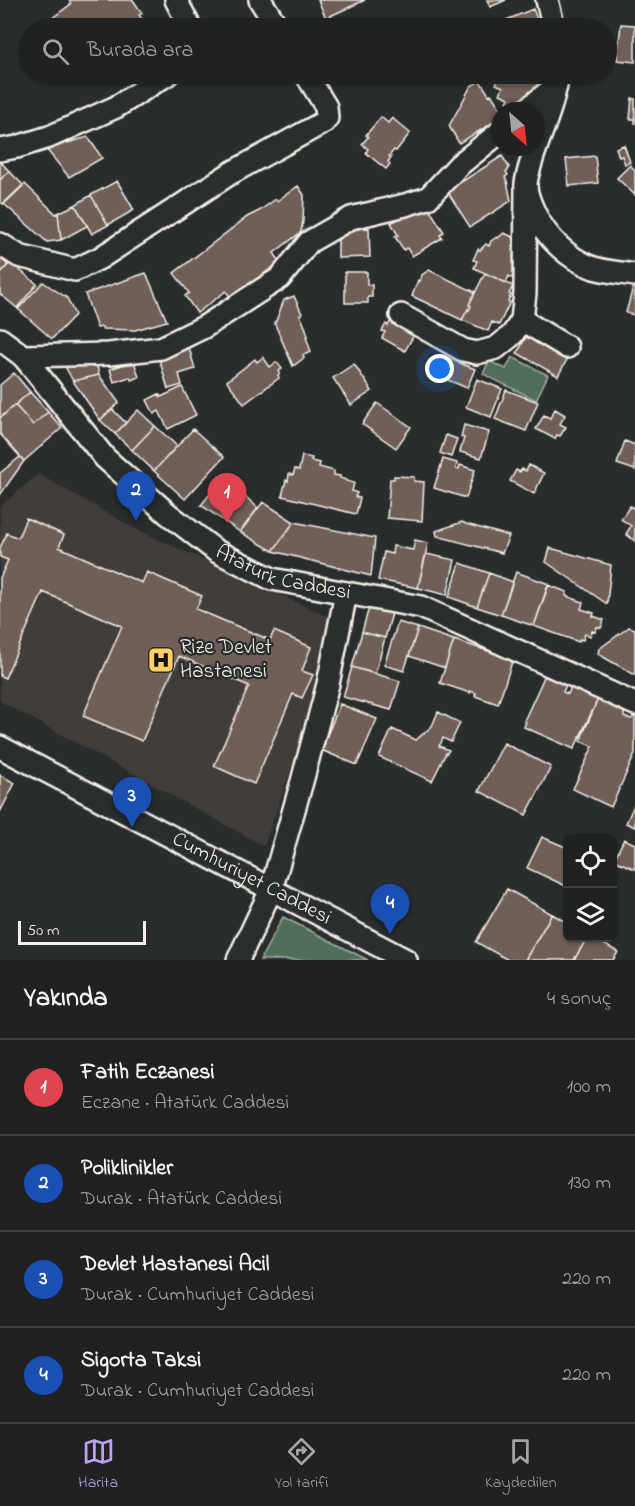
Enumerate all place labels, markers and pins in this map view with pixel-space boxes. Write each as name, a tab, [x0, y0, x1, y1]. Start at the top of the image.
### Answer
pin: 2	[116, 472, 156, 521]
pin: 1	[208, 474, 246, 523]
place label: Rize Devlet Hastanesi	[180, 633, 272, 687]
hospital icon: Rize Devlet Hastanesi	[146, 645, 176, 675]
pin: 3	[112, 778, 152, 827]
pin: 4	[370, 884, 410, 934]

